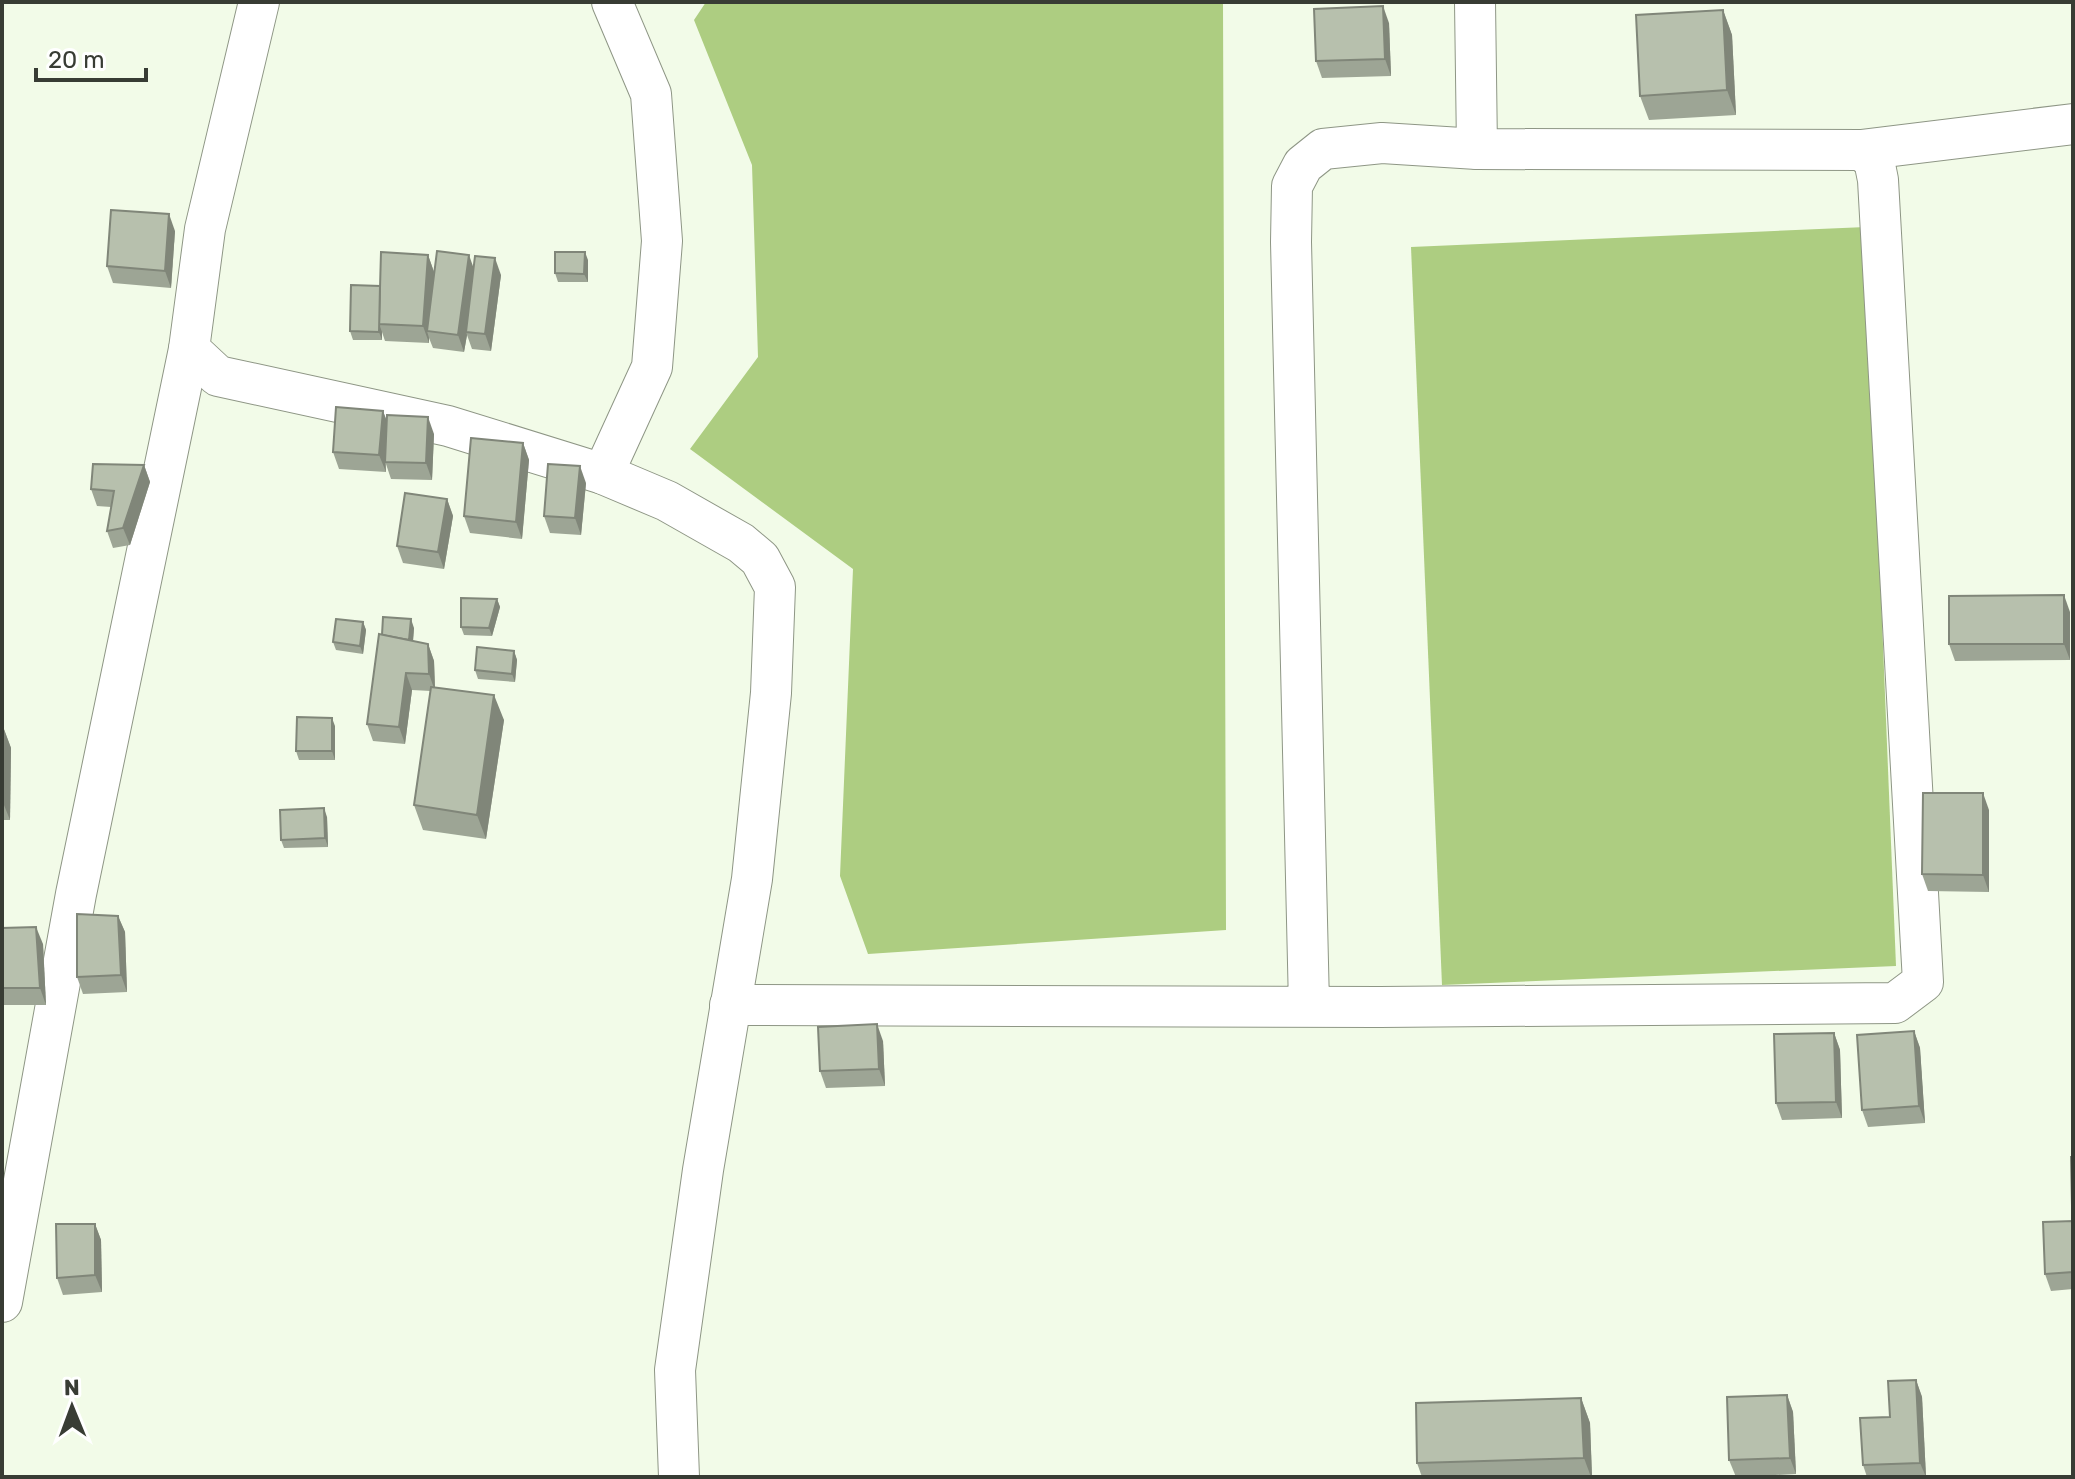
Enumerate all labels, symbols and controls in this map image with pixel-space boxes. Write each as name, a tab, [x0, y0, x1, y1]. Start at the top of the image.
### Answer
scale bar	[36, 32, 146, 82]
text: 20 m	[48, 46, 105, 74]
north arrow	[32, 1367, 112, 1447]
text: N	[64, 1374, 80, 1401]

